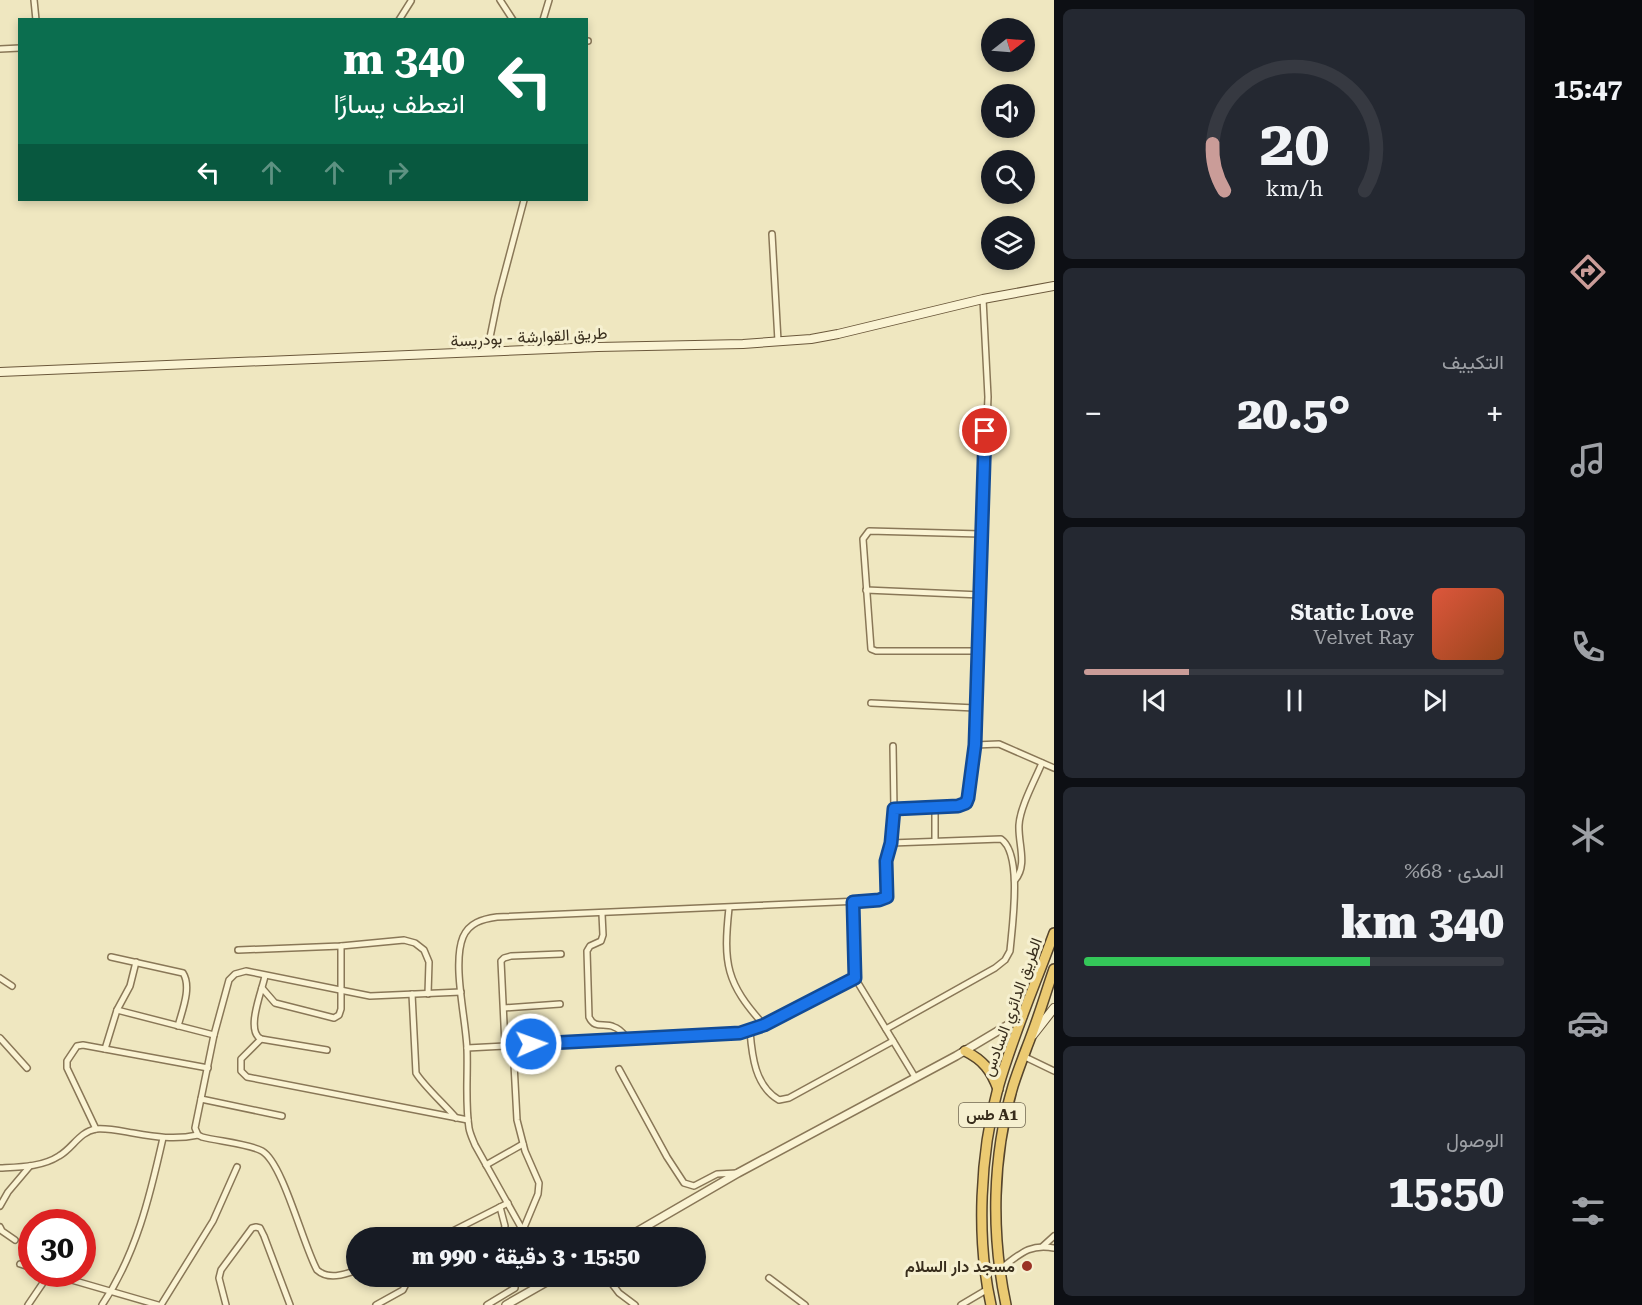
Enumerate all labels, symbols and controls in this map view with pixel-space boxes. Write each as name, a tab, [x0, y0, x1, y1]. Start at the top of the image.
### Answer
north arrow	[981, 18, 1035, 72]
map controls	[981, 18, 1035, 270]
text: 340 m	[343, 35, 465, 84]
icon: left	[486, 42, 564, 120]
text: 15:47	[1554, 73, 1622, 105]
button: sound	[981, 84, 1035, 138]
text: انعطف يسارًا	[334, 88, 465, 120]
text: 20	[1259, 107, 1329, 180]
button: search	[981, 150, 1035, 204]
icon: left	[192, 156, 225, 189]
icon: ahead	[255, 156, 288, 189]
icon: ahead	[318, 156, 351, 189]
icon: right	[381, 156, 414, 189]
text: km/h	[1265, 176, 1323, 201]
button: layers	[981, 216, 1035, 270]
icon: directions	[1567, 251, 1609, 293]
street label: طريق القوارشة - بودريسة	[450, 323, 608, 352]
text: التكييف	[1442, 350, 1504, 374]
text: 20.5°	[1237, 387, 1351, 440]
text: −	[1084, 394, 1102, 433]
text: +	[1486, 394, 1504, 433]
pin	[959, 405, 1010, 456]
icon: arrive	[968, 414, 1001, 447]
icon: music	[1567, 439, 1609, 481]
text: Static Love	[1290, 600, 1414, 625]
text: Velvet Ray	[1314, 625, 1414, 649]
icon: phone	[1567, 626, 1609, 668]
icon: previous	[1138, 684, 1171, 717]
icon: pause	[1278, 684, 1311, 717]
icon: next	[1418, 684, 1451, 717]
icon: climate	[1567, 814, 1609, 856]
text: المدى · 68%	[1404, 859, 1504, 883]
text: 340 km	[1341, 896, 1504, 949]
street label: الطريق الدائري السادس	[978, 935, 1050, 1080]
icon: car	[1567, 1002, 1609, 1044]
position arrow	[499, 1012, 563, 1076]
road number: طس A1	[959, 1103, 1025, 1127]
text: الوصول	[1446, 1128, 1504, 1152]
text: 15:50	[1388, 1165, 1504, 1218]
icon: filters	[1567, 1190, 1609, 1232]
speed limit sign: 30	[18, 1209, 96, 1287]
text: 15:50 · 3 دقيقة · 990 m	[412, 1244, 640, 1269]
place label: مسجد دار السلام	[905, 1257, 1015, 1277]
marker: مسجد دار السلام	[1020, 1259, 1034, 1273]

